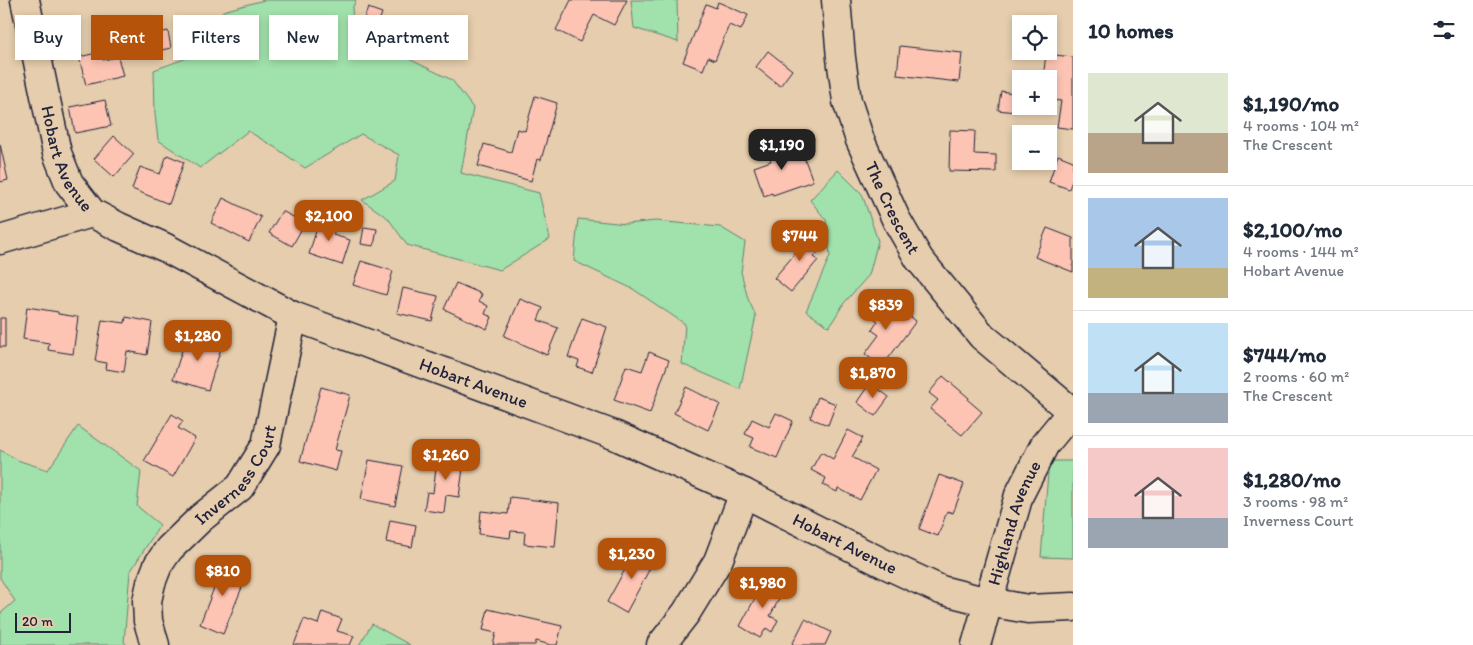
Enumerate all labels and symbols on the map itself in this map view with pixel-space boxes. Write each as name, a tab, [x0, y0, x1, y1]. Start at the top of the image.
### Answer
street label: Hobart Avenue	[36, 103, 98, 216]
pin: $1,190	[741, 128, 823, 171]
street label: The Crescent	[860, 158, 925, 258]
pin: $2,100	[288, 200, 370, 242]
pin: $744	[770, 220, 830, 262]
pin: $839	[856, 288, 916, 331]
pin: $1,280	[157, 320, 239, 362]
street label: Hobart Avenue	[416, 353, 531, 413]
pin: $1,870	[832, 356, 914, 399]
street label: Inverness Court	[190, 423, 281, 529]
pin: $1,260	[405, 438, 487, 481]
street label: Highland Avenue	[983, 457, 1046, 588]
street label: Hobart Avenue	[789, 508, 901, 579]
pin: $1,230	[591, 538, 673, 580]
pin: $810	[193, 554, 253, 597]
pin: $1,980	[722, 566, 804, 609]
scale bar	[15, 610, 71, 633]

